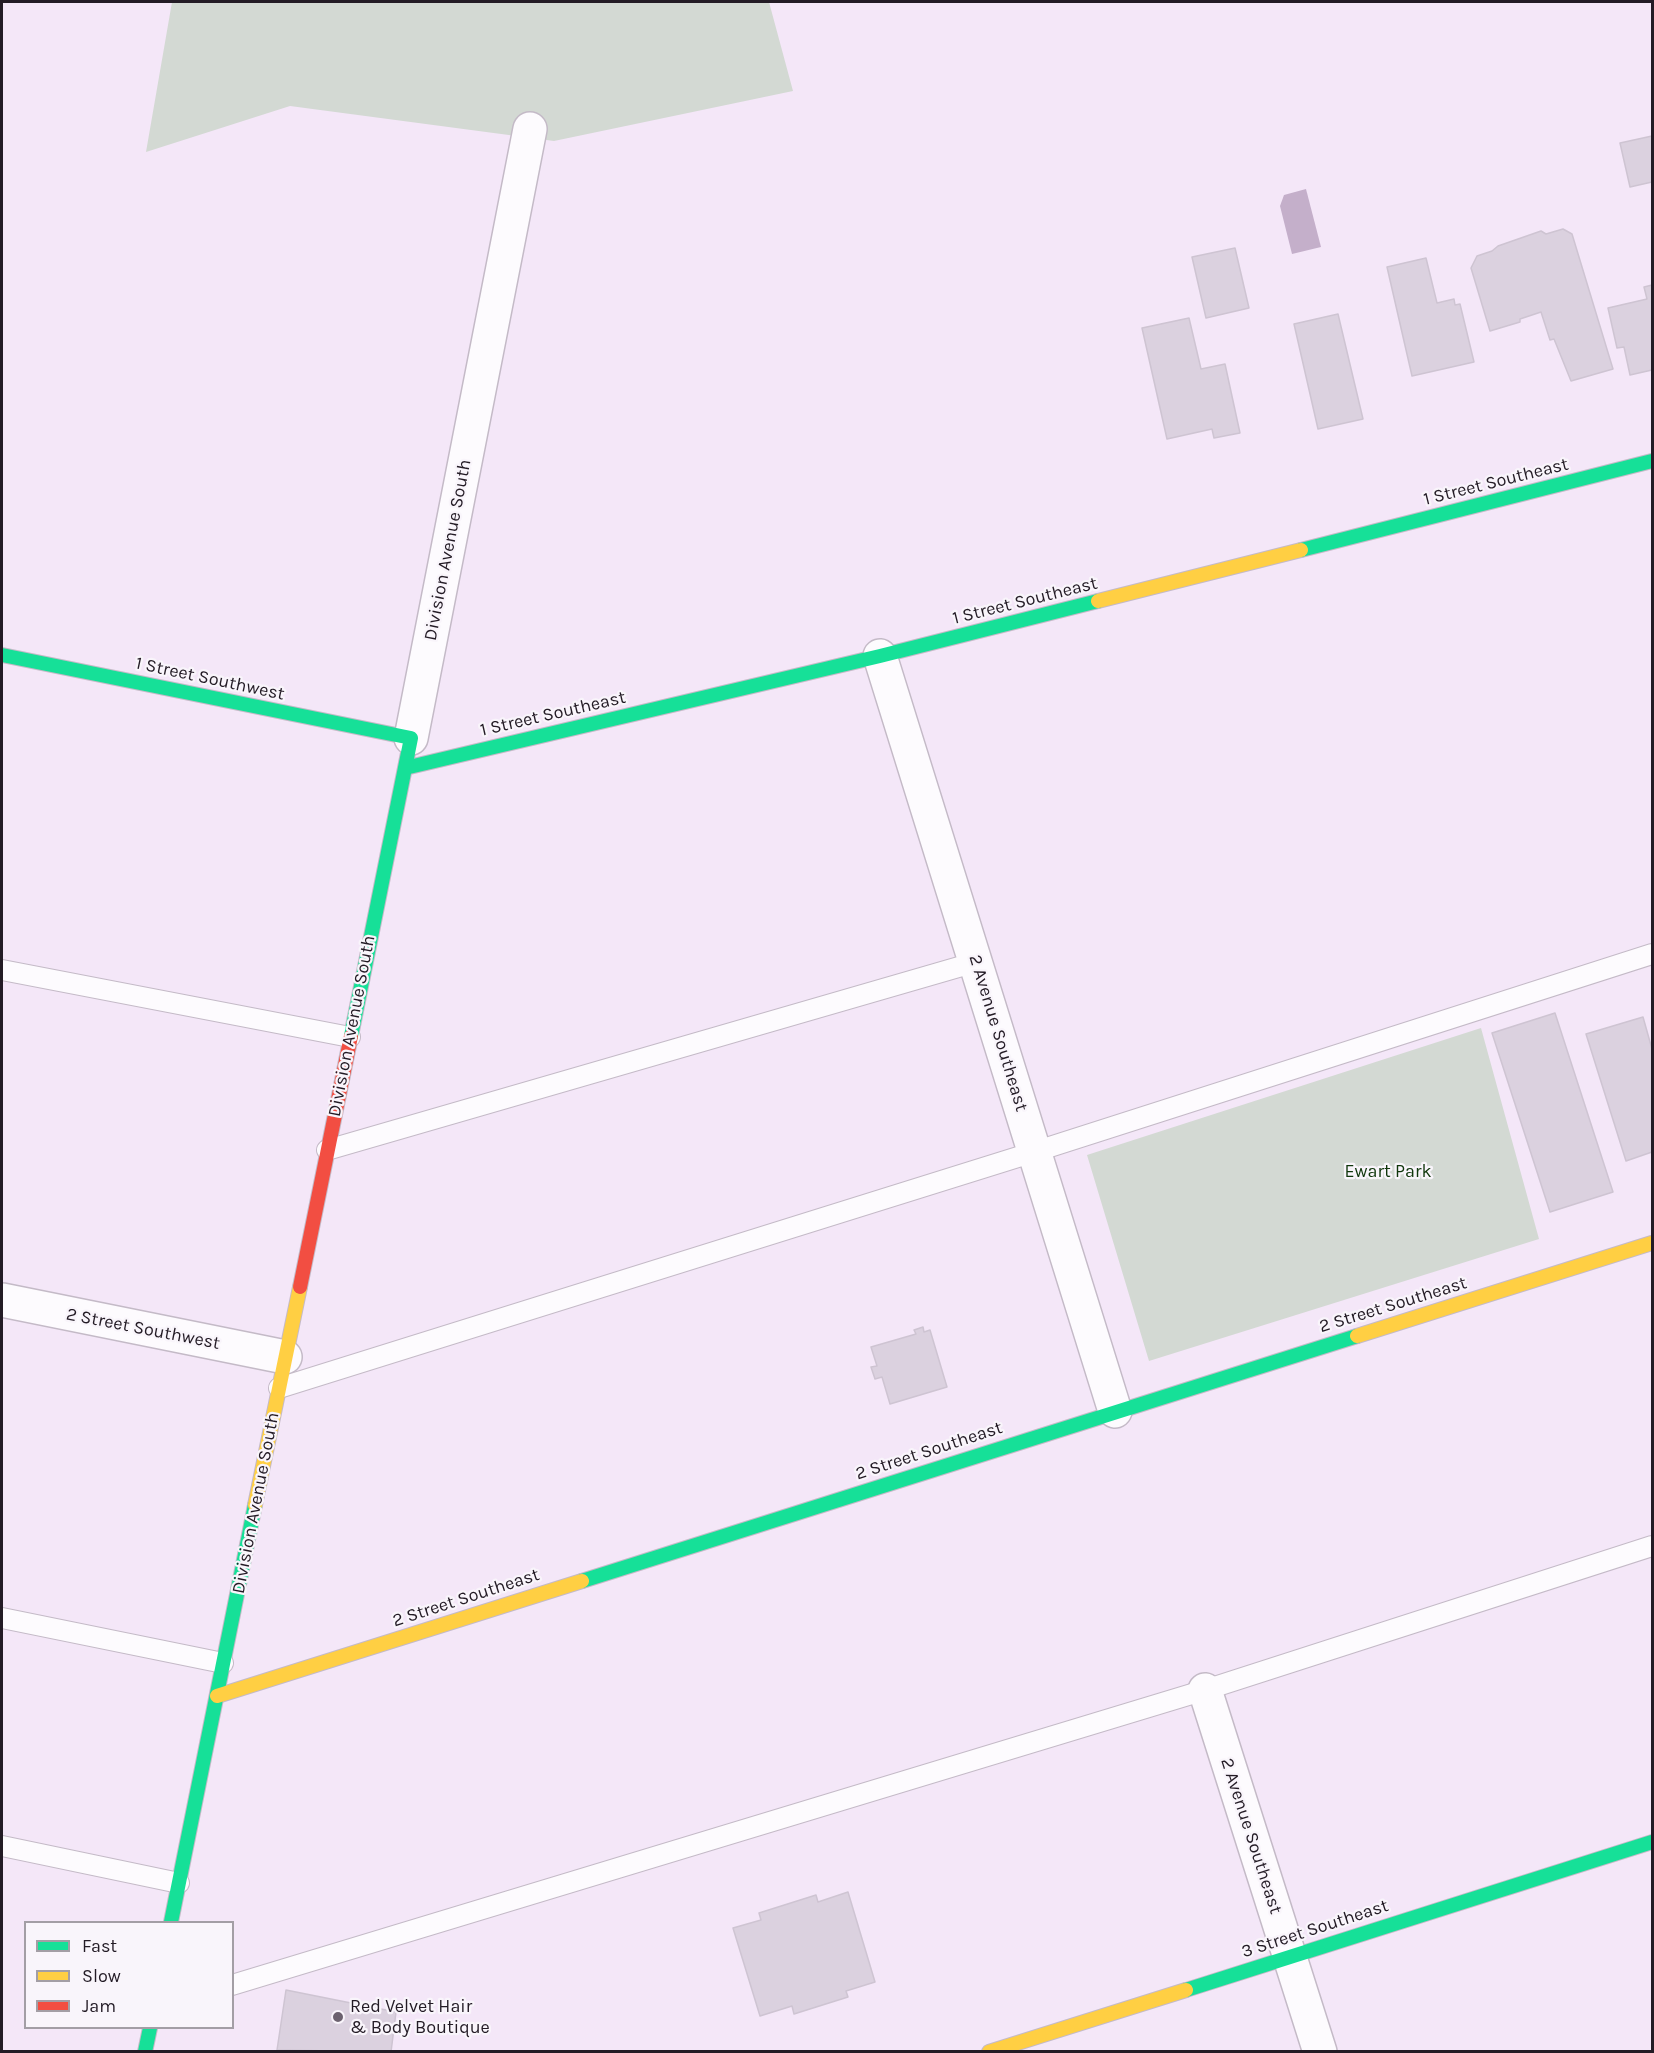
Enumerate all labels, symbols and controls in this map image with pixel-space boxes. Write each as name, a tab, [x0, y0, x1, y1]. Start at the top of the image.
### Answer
street label: 1 Street Southeast	[1421, 454, 1571, 510]
street label: Division Avenue South	[420, 458, 476, 642]
street label: 1 Street Southeast	[950, 573, 1100, 629]
street label: 1 Street Southwest	[134, 653, 286, 705]
street label: 1 Street Southeast	[478, 687, 628, 741]
street label: Division Avenue South	[324, 934, 380, 1118]
street label: 2 Avenue Southeast	[964, 952, 1032, 1114]
park label: Ewart Park	[1344, 1161, 1432, 1183]
street label: 2 Street Southeast	[1317, 1272, 1469, 1338]
street label: 2 Street Southwest	[64, 1304, 222, 1354]
street label: Division Avenue South	[228, 1411, 284, 1595]
street label: 2 Street Southeast	[853, 1417, 1005, 1485]
street label: 2 Street Southeast	[390, 1564, 542, 1632]
street label: 2 Avenue Southeast	[1216, 1755, 1286, 1917]
street label: 3 Street Southeast	[1239, 1895, 1391, 1963]
legend	[24, 1921, 234, 2029]
text: Fast	[82, 1935, 117, 1957]
text: Slow	[82, 1965, 121, 1987]
text: Jam	[82, 1995, 116, 2017]
place label: Red Velvet Hair & Body Boutique	[350, 1996, 490, 2038]
marker: Red Velvet Hair & Body Boutique	[331, 2010, 345, 2024]

